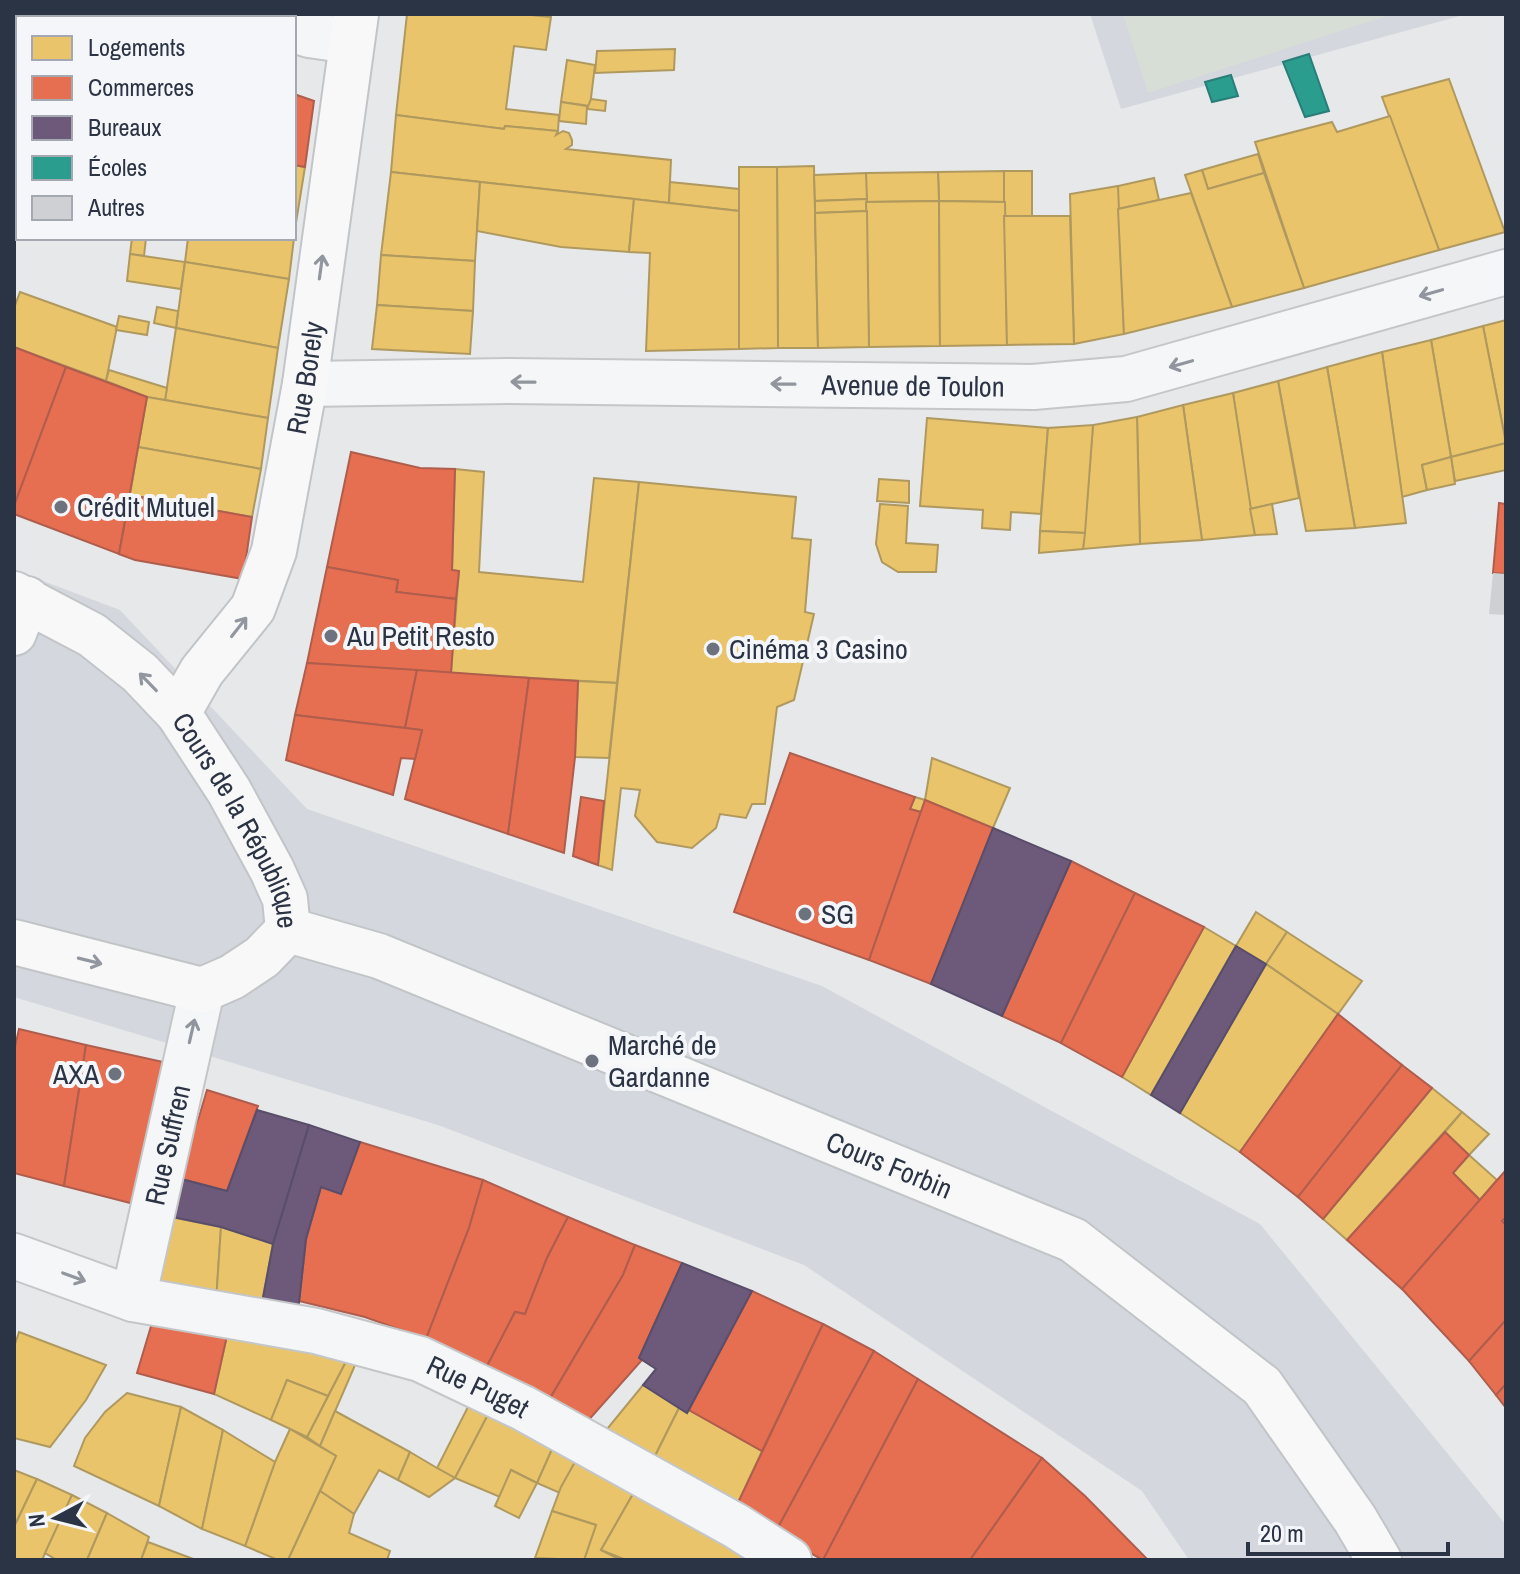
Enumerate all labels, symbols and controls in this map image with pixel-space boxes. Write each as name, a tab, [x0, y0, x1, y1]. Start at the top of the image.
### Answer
legend	[16, 16, 296, 240]
text: Logements	[88, 31, 185, 63]
text: Commerces	[88, 71, 194, 103]
text: Bureaux	[88, 111, 161, 143]
text: Écoles	[88, 151, 147, 183]
text: Autres	[87, 191, 145, 223]
one-way arrow	[313, 254, 328, 281]
one-way arrow	[1418, 286, 1444, 301]
street label: Rue Borely	[277, 319, 332, 437]
one-way arrow	[1168, 357, 1194, 372]
street label: Avenue de Toulon	[820, 366, 1005, 406]
one-way arrow	[510, 374, 537, 389]
one-way arrow	[770, 376, 797, 392]
place label: Crédit Mutuel	[77, 488, 215, 526]
marker: Crédit Mutuel	[52, 498, 70, 516]
one-way arrow	[230, 617, 247, 638]
place label: Au Petit Resto	[346, 617, 495, 655]
marker: Au Petit Resto	[322, 627, 340, 645]
place label: Cinéma 3 Casino	[729, 630, 908, 668]
marker: Cinéma 3 Casino	[704, 640, 722, 658]
one-way arrow	[139, 672, 157, 692]
street label: Cours de la République	[164, 705, 307, 930]
place label: SG	[821, 895, 854, 933]
marker: SG	[796, 905, 814, 923]
one-way arrow	[76, 955, 102, 970]
one-way arrow	[185, 1019, 200, 1045]
place label: Marché de Gardanne	[608, 1026, 716, 1096]
marker: Marché de Gardanne	[583, 1052, 601, 1070]
place label: AXA	[52, 1055, 100, 1093]
marker: AXA	[106, 1065, 124, 1083]
street label: Rue Suffren	[136, 1081, 199, 1209]
street label: Cours Forbin	[821, 1122, 958, 1208]
one-way arrow	[61, 1271, 86, 1286]
street label: Rue Puget	[421, 1346, 536, 1427]
north arrow	[16, 1478, 96, 1558]
scale bar	[1248, 1506, 1448, 1556]
text: N	[20, 1512, 52, 1529]
text: 20 m	[1260, 1517, 1304, 1549]

